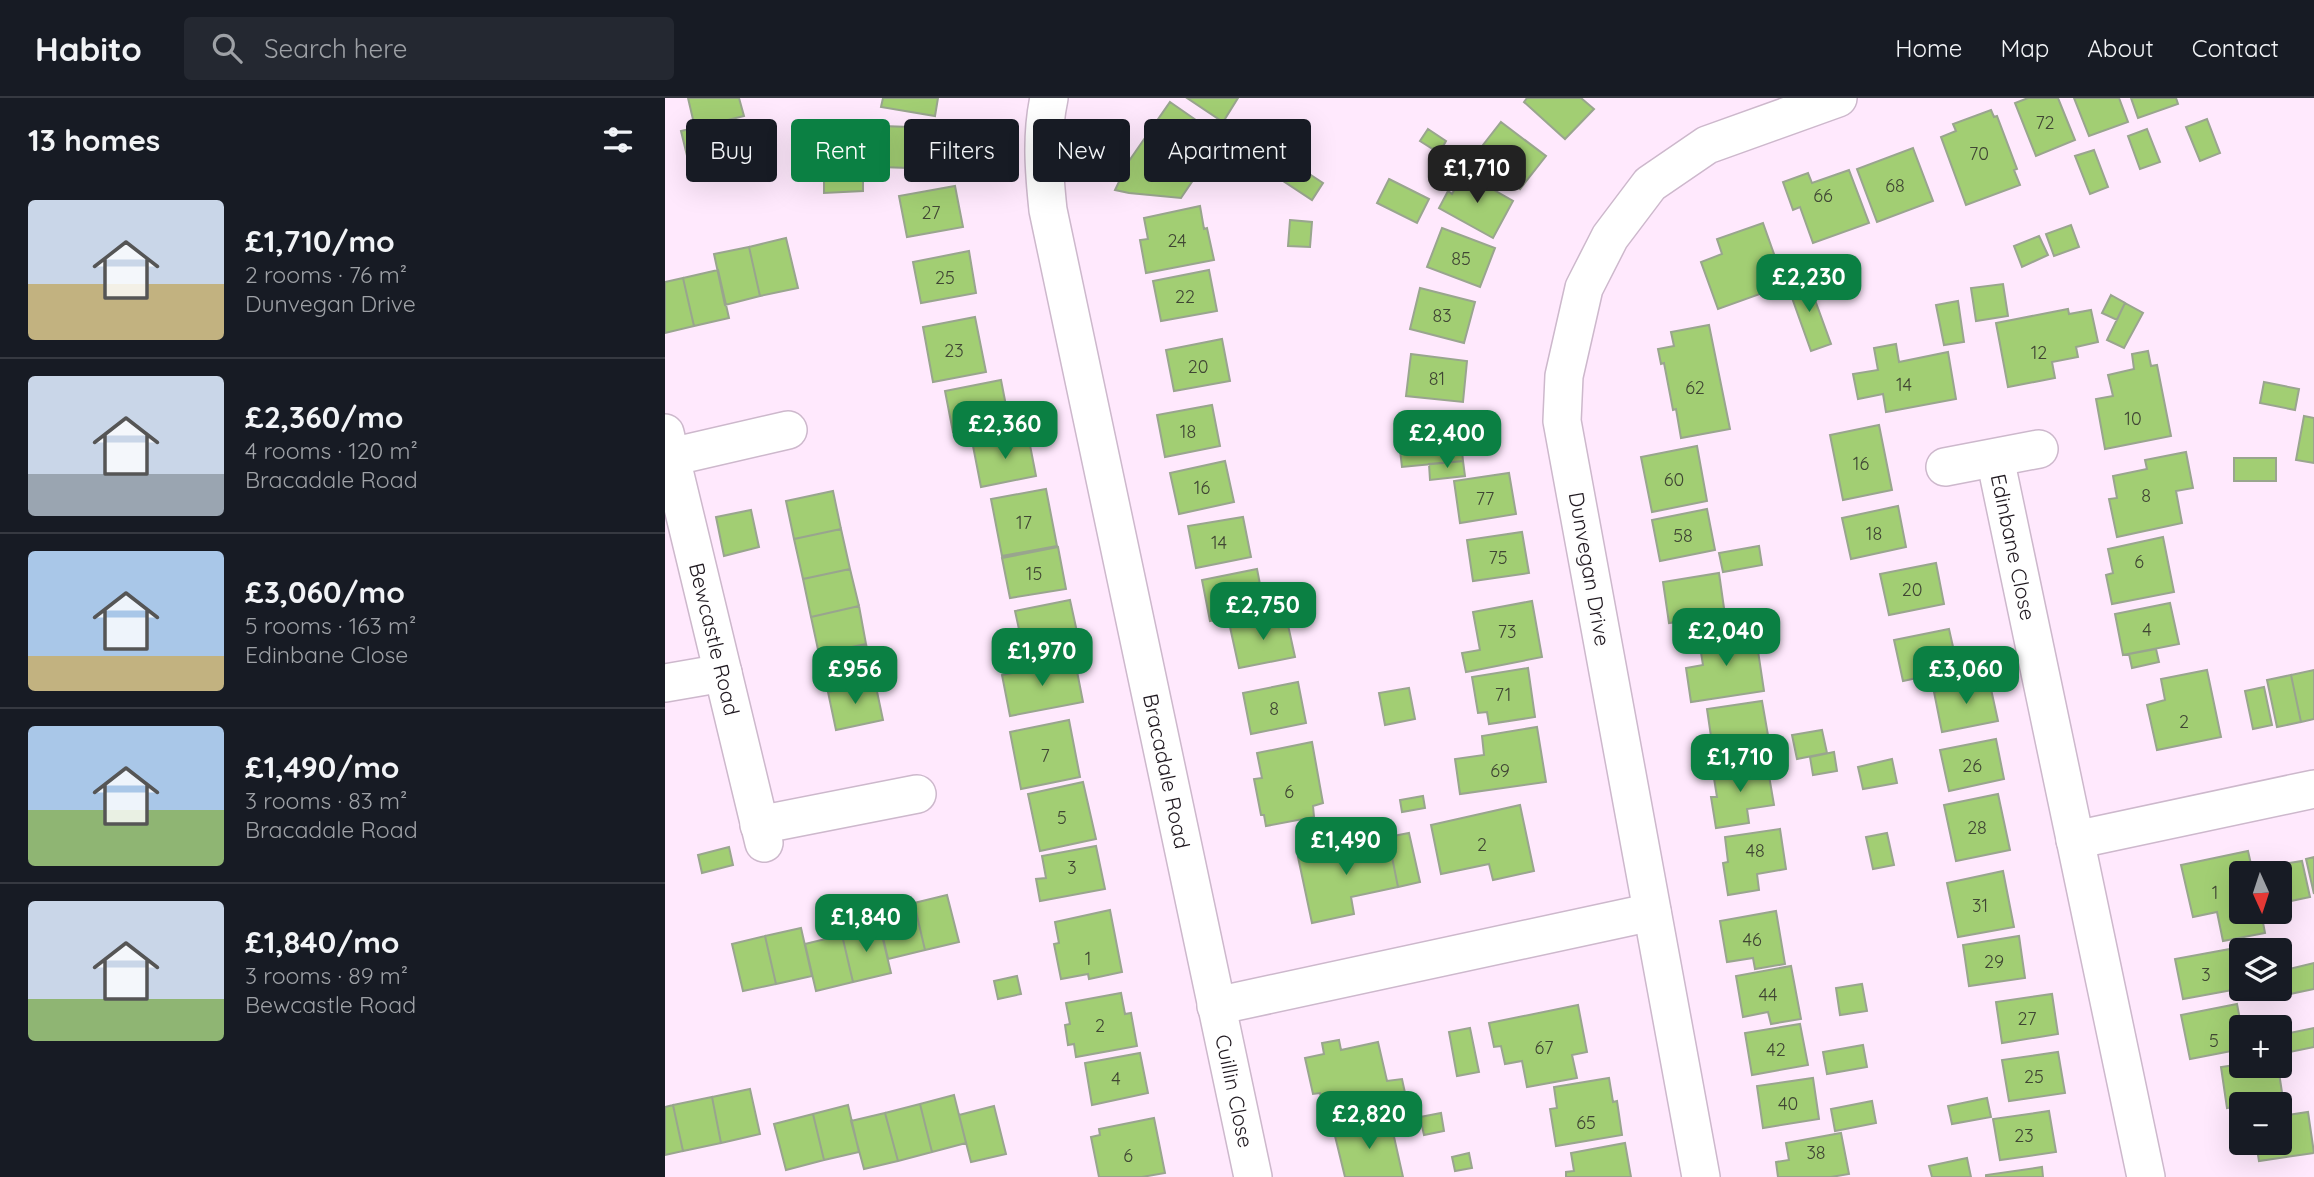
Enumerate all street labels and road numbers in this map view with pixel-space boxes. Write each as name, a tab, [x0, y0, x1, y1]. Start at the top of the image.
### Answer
street label: Edinbane Close	[1986, 471, 2042, 623]
street label: Dunvegan Drive	[1564, 490, 1616, 648]
street label: Bewcastle Road	[684, 560, 746, 718]
street label: Bracadale Road	[1138, 691, 1196, 851]
street label: Cuillin Close	[1210, 1032, 1259, 1150]

